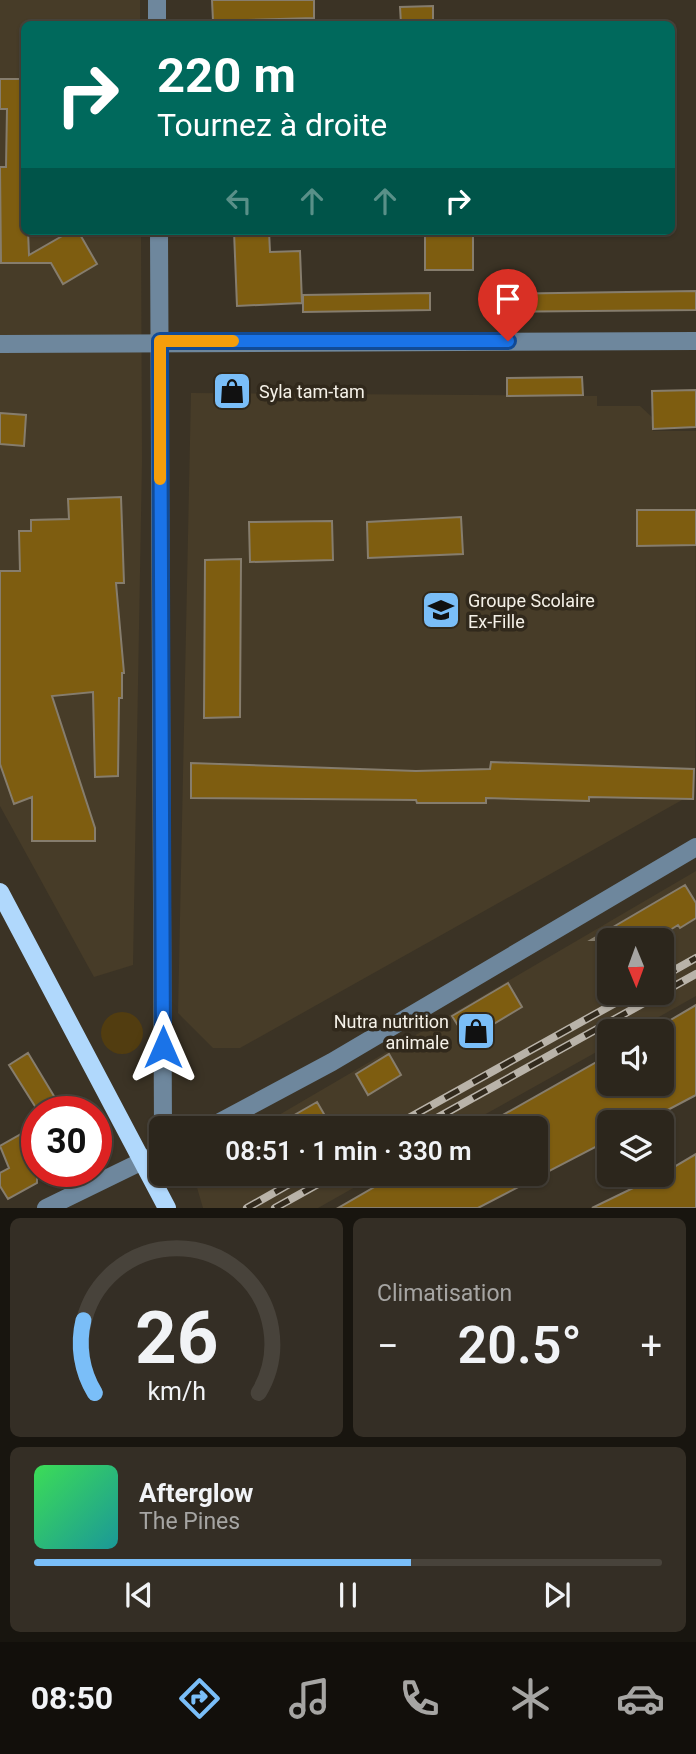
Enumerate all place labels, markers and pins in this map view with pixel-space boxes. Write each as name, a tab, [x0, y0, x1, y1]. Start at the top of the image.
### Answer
pin	[478, 269, 538, 341]
shop icon: Syla tam-tam	[211, 370, 253, 412]
place label: Syla tam-tam	[259, 381, 365, 402]
school or university icon: Groupe Scolaire Ex-Fille	[420, 589, 462, 631]
place label: Groupe Scolaire Ex-Fille	[468, 590, 595, 632]
shop icon: Nutra nutrition animale	[455, 1010, 497, 1052]
place label: Nutra nutrition animale	[334, 1011, 449, 1053]

